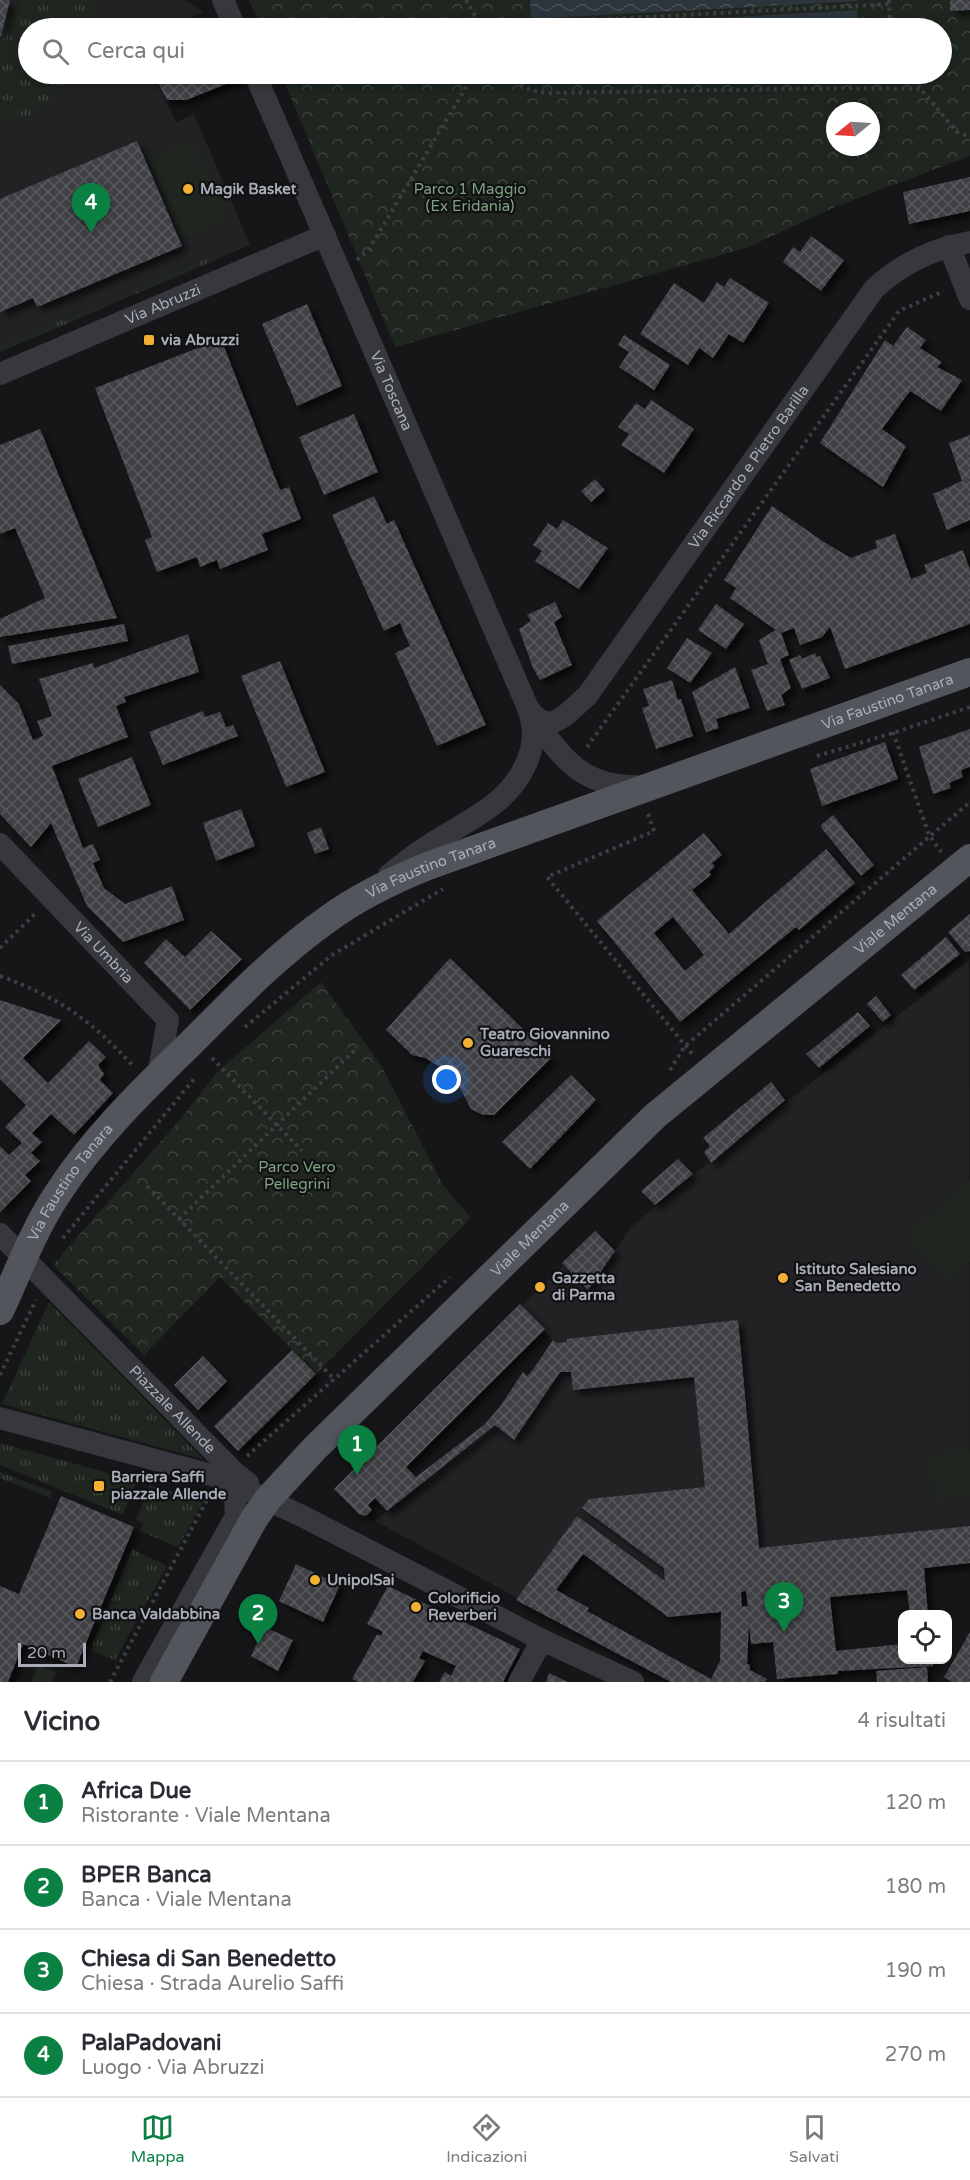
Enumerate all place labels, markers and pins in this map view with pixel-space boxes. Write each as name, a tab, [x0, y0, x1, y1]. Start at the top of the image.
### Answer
place label: Magik Basket	[200, 180, 297, 199]
marker: Magik Basket	[181, 182, 195, 196]
pin: 4	[72, 184, 110, 233]
place label: via Abruzzi	[161, 331, 239, 349]
marker: via Abruzzi	[142, 333, 156, 347]
place label: Teatro Giovannino Guareschi	[479, 1025, 610, 1060]
marker: Teatro Giovannino Guareschi	[461, 1036, 475, 1050]
place label: Istituto Salesiano San Benedetto	[795, 1260, 917, 1295]
place label: Gazzetta di Parma	[552, 1269, 615, 1304]
marker: Istituto Salesiano San Benedetto	[776, 1271, 790, 1285]
marker: Gazzetta di Parma	[533, 1280, 547, 1294]
pin: 1	[338, 1426, 376, 1475]
place label: Barriera Saffi piazzale Allende	[111, 1468, 227, 1504]
marker: Barriera Saffi piazzale Allende	[92, 1479, 106, 1493]
place label: UnipolSai	[327, 1571, 395, 1590]
marker: UnipolSai	[308, 1573, 322, 1587]
pin: 3	[764, 1582, 804, 1632]
place label: Colorificio Reverberi	[428, 1589, 500, 1624]
pin: 2	[238, 1594, 278, 1644]
marker: Colorificio Reverberi	[409, 1600, 423, 1614]
place label: Banca Valdabbina	[92, 1605, 220, 1623]
marker: Banca Valdabbina	[73, 1607, 87, 1621]

